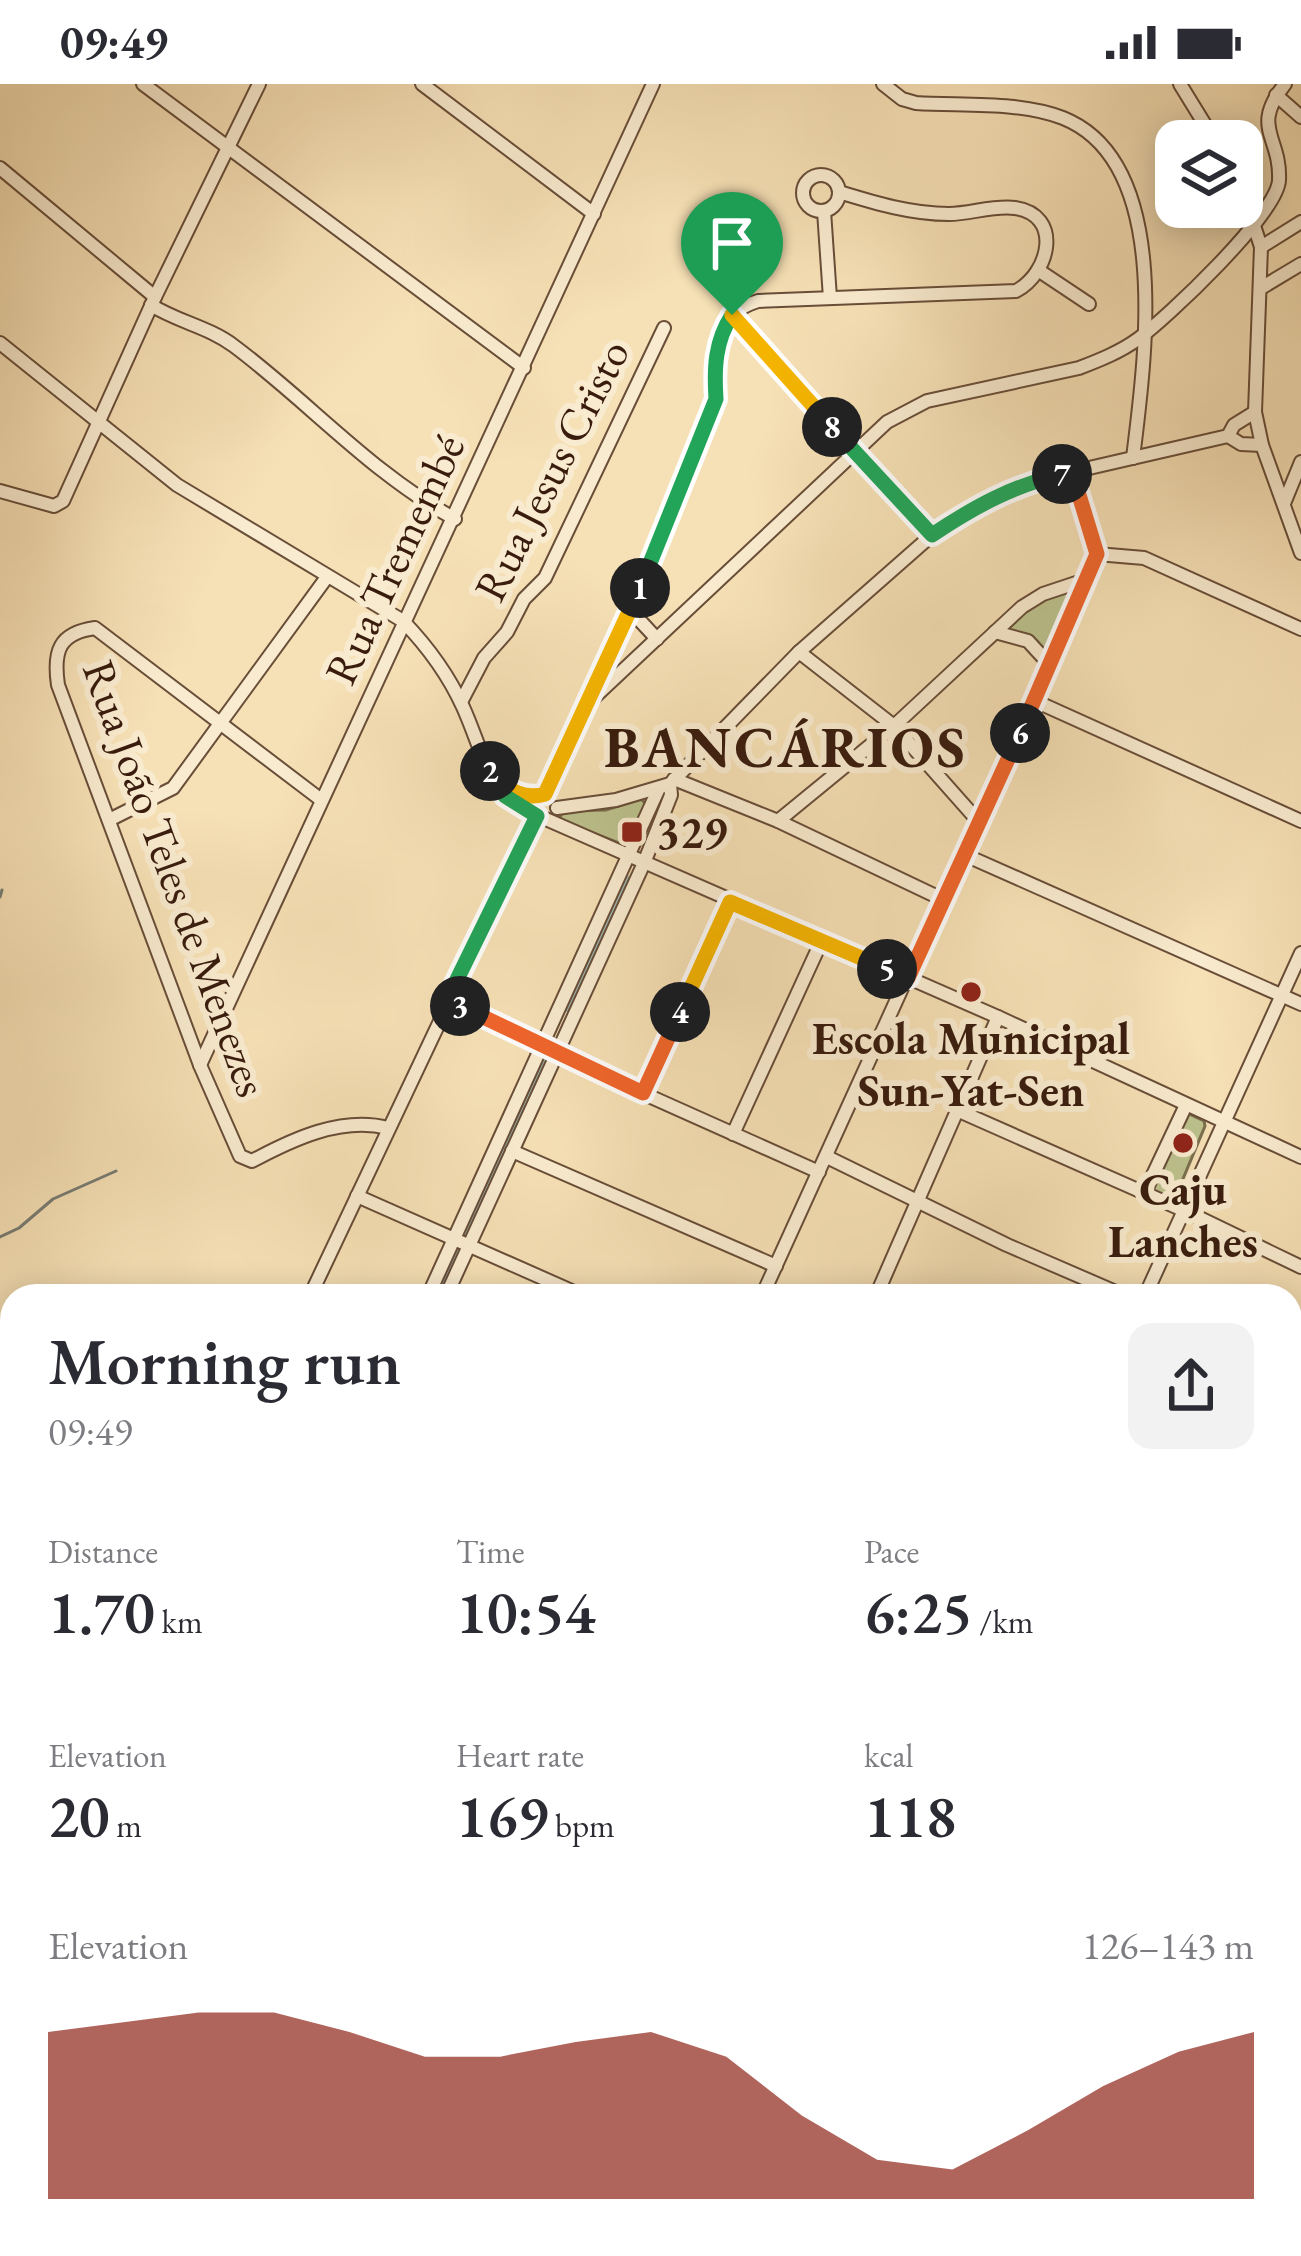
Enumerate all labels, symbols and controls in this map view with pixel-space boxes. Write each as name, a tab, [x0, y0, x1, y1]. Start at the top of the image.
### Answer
text: 09:49	[60, 13, 168, 71]
map controls	[1155, 120, 1263, 228]
button: layers	[1155, 120, 1263, 228]
pin	[681, 192, 783, 315]
icon: arrive	[699, 210, 765, 276]
street label: Rua Jesus Cristo	[460, 329, 642, 611]
pin: 8	[802, 397, 862, 457]
text: 8	[823, 405, 841, 448]
street label: Rua Tremembé	[311, 425, 477, 693]
pin: 7	[1032, 444, 1092, 504]
text: 7	[1053, 452, 1071, 495]
pin: 1	[610, 558, 670, 618]
text: 1	[631, 566, 649, 609]
street label: Rua João Teles de Menezes	[70, 652, 282, 1104]
pin: 6	[990, 703, 1050, 763]
district label: BANCÁRIOS	[604, 710, 968, 784]
text: 6	[1011, 711, 1029, 754]
pin: 2	[460, 741, 520, 801]
text: 2	[481, 749, 499, 792]
place label: 329	[656, 803, 728, 861]
marker: 329	[619, 819, 645, 845]
pin: 5	[857, 939, 917, 999]
text: 5	[878, 947, 896, 990]
pin: 3	[430, 976, 490, 1036]
marker: Escola Municipal Sun-Yat-Sen	[958, 979, 984, 1005]
pin: 4	[650, 982, 710, 1042]
text: 3	[451, 984, 469, 1027]
text: 4	[671, 990, 689, 1033]
place label: Escola Municipal Sun-Yat-Sen	[812, 1009, 1130, 1119]
marker: Caju Lanches	[1170, 1130, 1196, 1156]
place label: Caju Lanches	[1108, 1160, 1258, 1270]
text: Morning run	[48, 1318, 401, 1404]
button: share	[1128, 1323, 1254, 1449]
text: 09:49	[48, 1406, 133, 1457]
text: Distance	[48, 1530, 158, 1573]
text: Time	[456, 1530, 525, 1573]
text: Pace	[864, 1530, 919, 1573]
text: 1.70	[48, 1573, 155, 1651]
text: 10:54	[456, 1573, 595, 1651]
text: 6:25	[864, 1573, 973, 1651]
text: km	[155, 1600, 203, 1643]
text: /km	[973, 1600, 1034, 1643]
text: Elevation	[48, 1734, 167, 1777]
text: Heart rate	[456, 1734, 584, 1777]
text: kcal	[864, 1734, 914, 1777]
text: 20	[48, 1777, 110, 1855]
text: 169	[456, 1777, 548, 1855]
text: 118	[864, 1777, 956, 1855]
text: m	[110, 1804, 142, 1847]
text: bpm	[548, 1804, 615, 1847]
text: Elevation	[48, 1920, 188, 1971]
text: 126–143 m	[1082, 1920, 1254, 1971]

